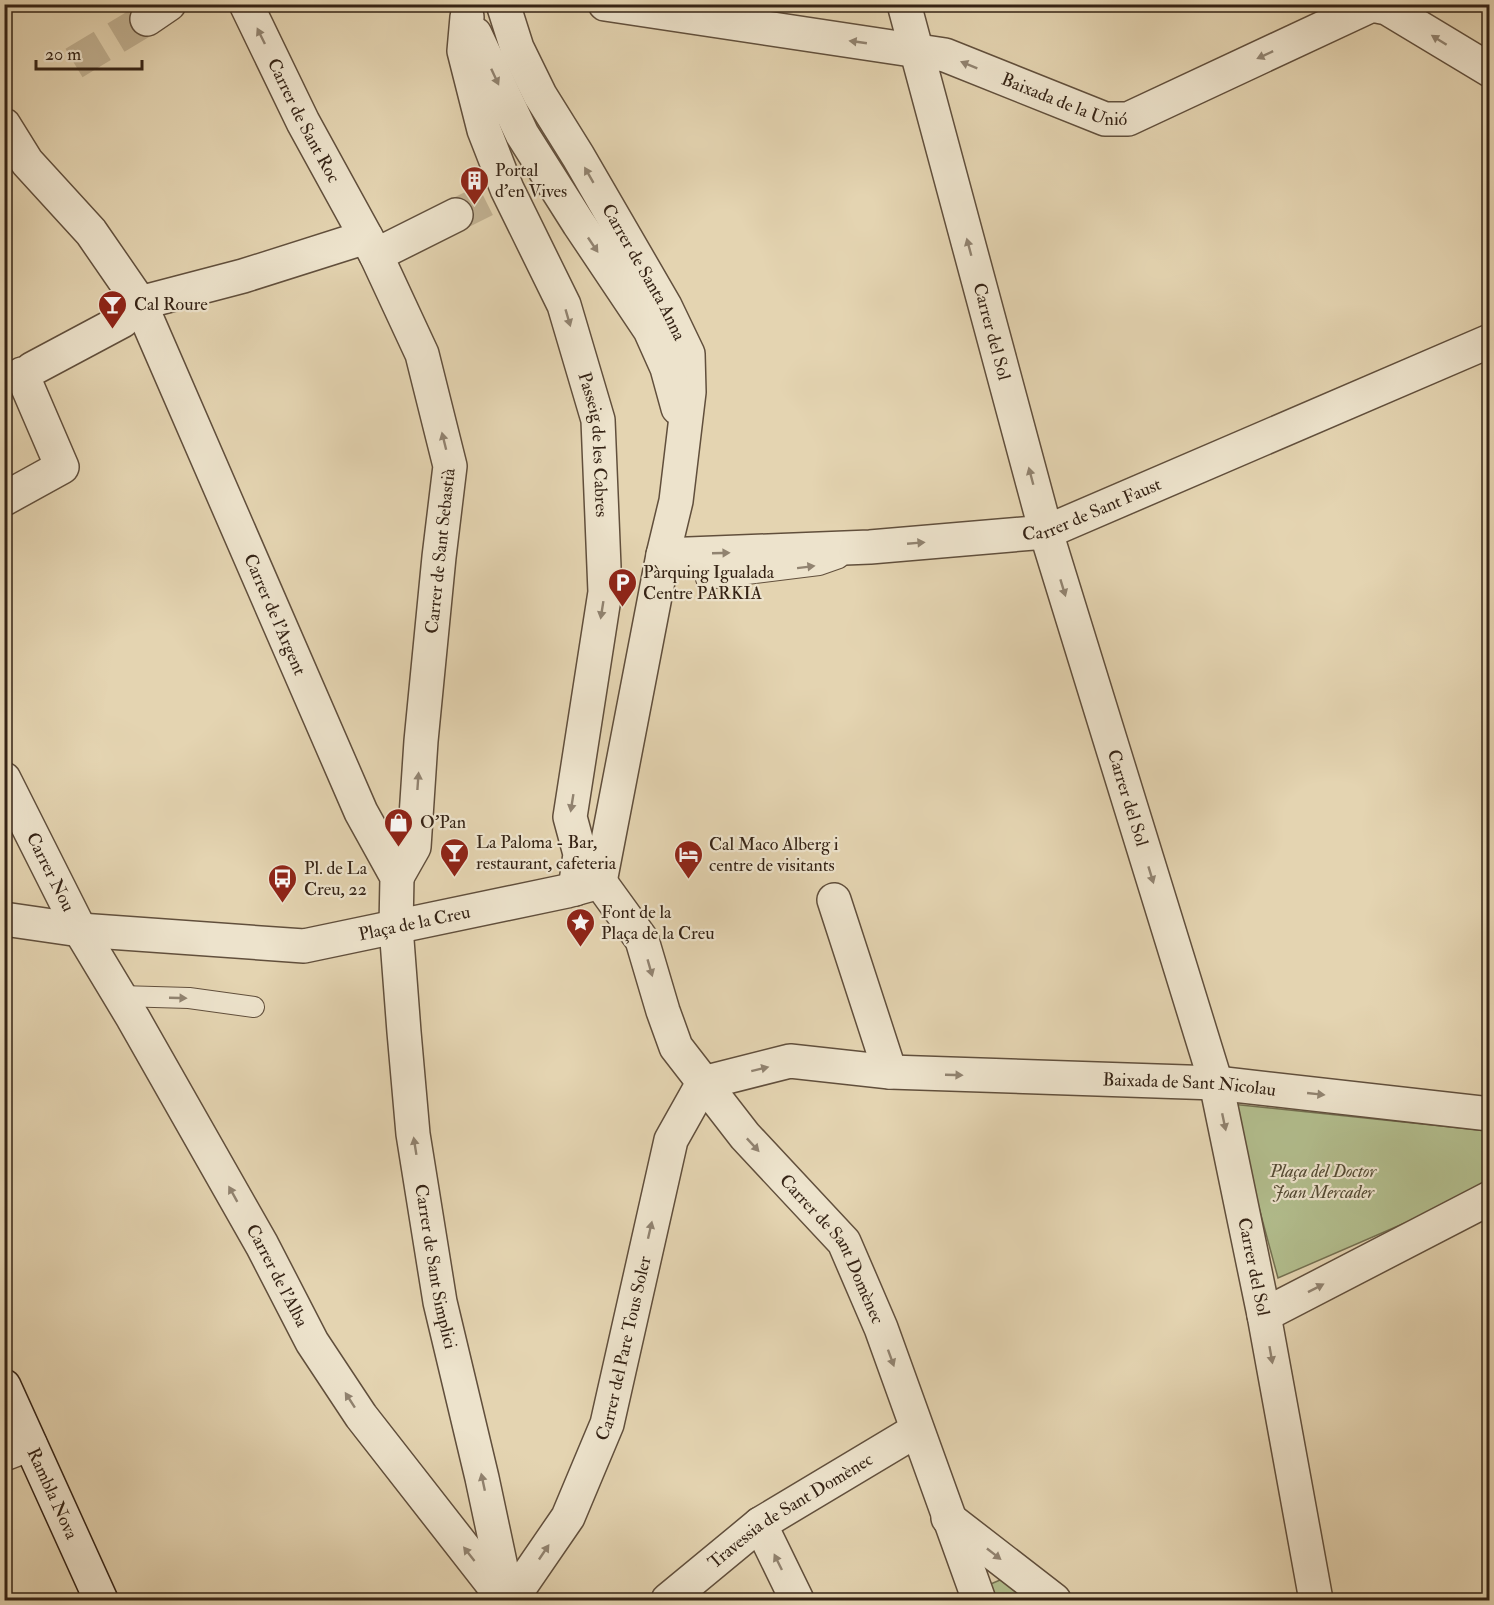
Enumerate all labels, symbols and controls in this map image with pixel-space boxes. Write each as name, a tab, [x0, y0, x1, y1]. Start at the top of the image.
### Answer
one-way arrow	[257, 27, 267, 45]
scale bar	[36, 33, 142, 71]
one-way arrow	[1431, 35, 1447, 46]
one-way arrow	[848, 38, 867, 47]
text: 20 m	[45, 43, 81, 66]
one-way arrow	[1257, 50, 1274, 59]
street label: Carrer de Sant Roc	[262, 55, 345, 187]
one-way arrow	[960, 60, 978, 69]
street label: Baixada de la Unió	[998, 68, 1128, 131]
one-way arrow	[490, 69, 499, 86]
place label: Portal d'en Vives	[495, 159, 567, 203]
building icon: Portal d'en Vives	[458, 164, 490, 206]
one-way arrow	[584, 166, 594, 183]
street label: Carrer de Santa Anna	[596, 200, 691, 345]
one-way arrow	[587, 237, 598, 253]
one-way arrow	[964, 238, 973, 256]
street label: Carrer del Sol	[967, 280, 1016, 383]
bar icon: Cal Roure	[97, 288, 129, 330]
place label: Cal Roure	[134, 293, 208, 316]
one-way arrow	[564, 309, 573, 327]
street label: Passeig de les Cabres	[572, 369, 613, 518]
one-way arrow	[439, 432, 448, 450]
street label: Carrer de Sant Sebastià	[420, 467, 461, 635]
one-way arrow	[1025, 467, 1035, 485]
street label: Carrer de Sant Faust	[1021, 473, 1165, 546]
one-way arrow	[906, 538, 925, 548]
one-way arrow	[712, 548, 731, 557]
street label: Carrer de l'Argent	[238, 550, 311, 679]
place label: Pàrquing Igualada Centre PARKIA	[643, 561, 775, 605]
one-way arrow	[796, 562, 815, 572]
parking icon: Pàrquing Igualada Centre PARKIA	[606, 566, 638, 608]
one-way arrow	[1059, 579, 1068, 597]
one-way arrow	[597, 601, 606, 620]
street label: Carrer del Sol	[1102, 747, 1153, 850]
one-way arrow	[413, 771, 423, 790]
one-way arrow	[567, 794, 576, 813]
shop icon: O'Pan	[383, 806, 415, 848]
place label: O'Pan	[420, 811, 466, 834]
street label: Carrer Nou	[21, 829, 80, 916]
place label: La Paloma - Bar, restaurant, cafeteria	[476, 831, 617, 875]
place label: Cal Maco Alberg i centre de visitants	[709, 833, 839, 877]
bar icon: La Paloma - Bar, restaurant, cafeteria	[439, 836, 471, 878]
hotel icon: Cal Maco Alberg i centre de visitants	[672, 838, 704, 880]
place label: Pl. de La Creu, 22	[304, 857, 368, 901]
bus stop icon: Pl. de La Creu, 22	[267, 862, 299, 904]
one-way arrow	[1147, 866, 1157, 884]
street label: Plaça de la Creu	[356, 901, 472, 946]
place label: Font de la Plaça de la Creu	[601, 901, 714, 945]
place icon: Font de la Plaça de la Creu	[564, 906, 596, 948]
one-way arrow	[646, 959, 655, 977]
one-way arrow	[169, 993, 188, 1003]
one-way arrow	[751, 1063, 769, 1073]
street label: Baixada de Sant Nicolau	[1102, 1068, 1277, 1102]
one-way arrow	[944, 1070, 963, 1079]
one-way arrow	[1306, 1090, 1325, 1099]
one-way arrow	[1220, 1113, 1229, 1132]
one-way arrow	[411, 1137, 420, 1156]
one-way arrow	[746, 1138, 760, 1152]
park label: Plaça del Doctor Joan Mercader	[1269, 1160, 1377, 1204]
street label: Carrer de Sant Domènec	[774, 1169, 889, 1328]
street label: Carrer de Sant Simplici	[409, 1182, 462, 1352]
one-way arrow	[228, 1186, 239, 1202]
street label: Carrer del Sol	[1232, 1216, 1275, 1318]
street label: Carrer de l'Alba	[241, 1220, 314, 1332]
one-way arrow	[646, 1221, 656, 1240]
street label: Carrer del Pare Tous Soler	[590, 1254, 657, 1444]
one-way arrow	[1307, 1283, 1325, 1293]
one-way arrow	[1267, 1345, 1276, 1364]
one-way arrow	[887, 1349, 897, 1367]
one-way arrow	[345, 1392, 356, 1408]
street label: Rambla Nova	[22, 1444, 83, 1544]
street label: Travessia de Sant Domènec	[703, 1448, 877, 1574]
one-way arrow	[477, 1472, 487, 1491]
one-way arrow	[538, 1545, 550, 1561]
one-way arrow	[464, 1547, 476, 1562]
one-way arrow	[987, 1548, 1002, 1560]
one-way arrow	[774, 1554, 783, 1571]

